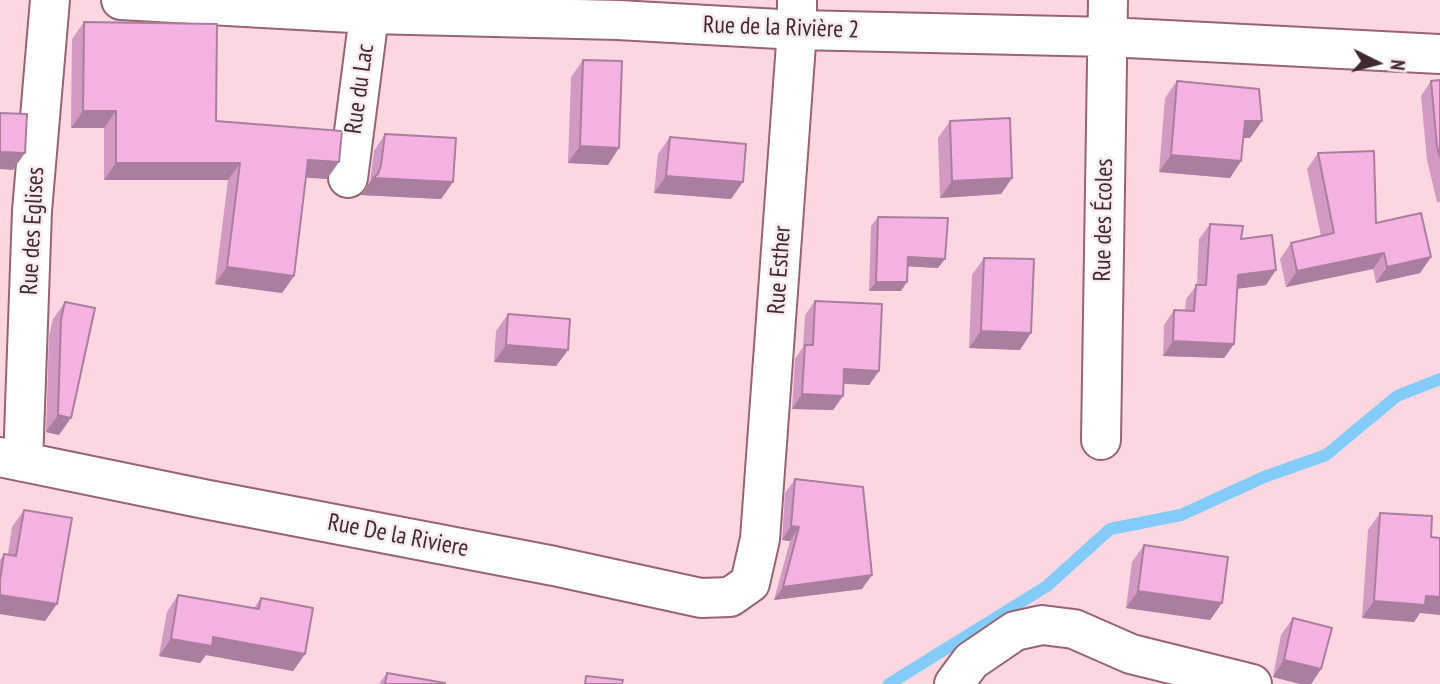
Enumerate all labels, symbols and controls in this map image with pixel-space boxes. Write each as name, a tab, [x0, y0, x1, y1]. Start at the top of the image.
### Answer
street label: Rue de la Rivière 2	[702, 11, 860, 45]
north arrow	[1342, 28, 1412, 98]
street label: Rue du Lac	[339, 42, 381, 136]
text: N	[1385, 59, 1410, 72]
street label: Rue des Écoles	[1089, 158, 1119, 282]
street label: Rue des Eglises	[15, 166, 51, 296]
street label: Rue Esther	[763, 225, 797, 315]
street label: Rue De la Riviere	[325, 508, 471, 564]

